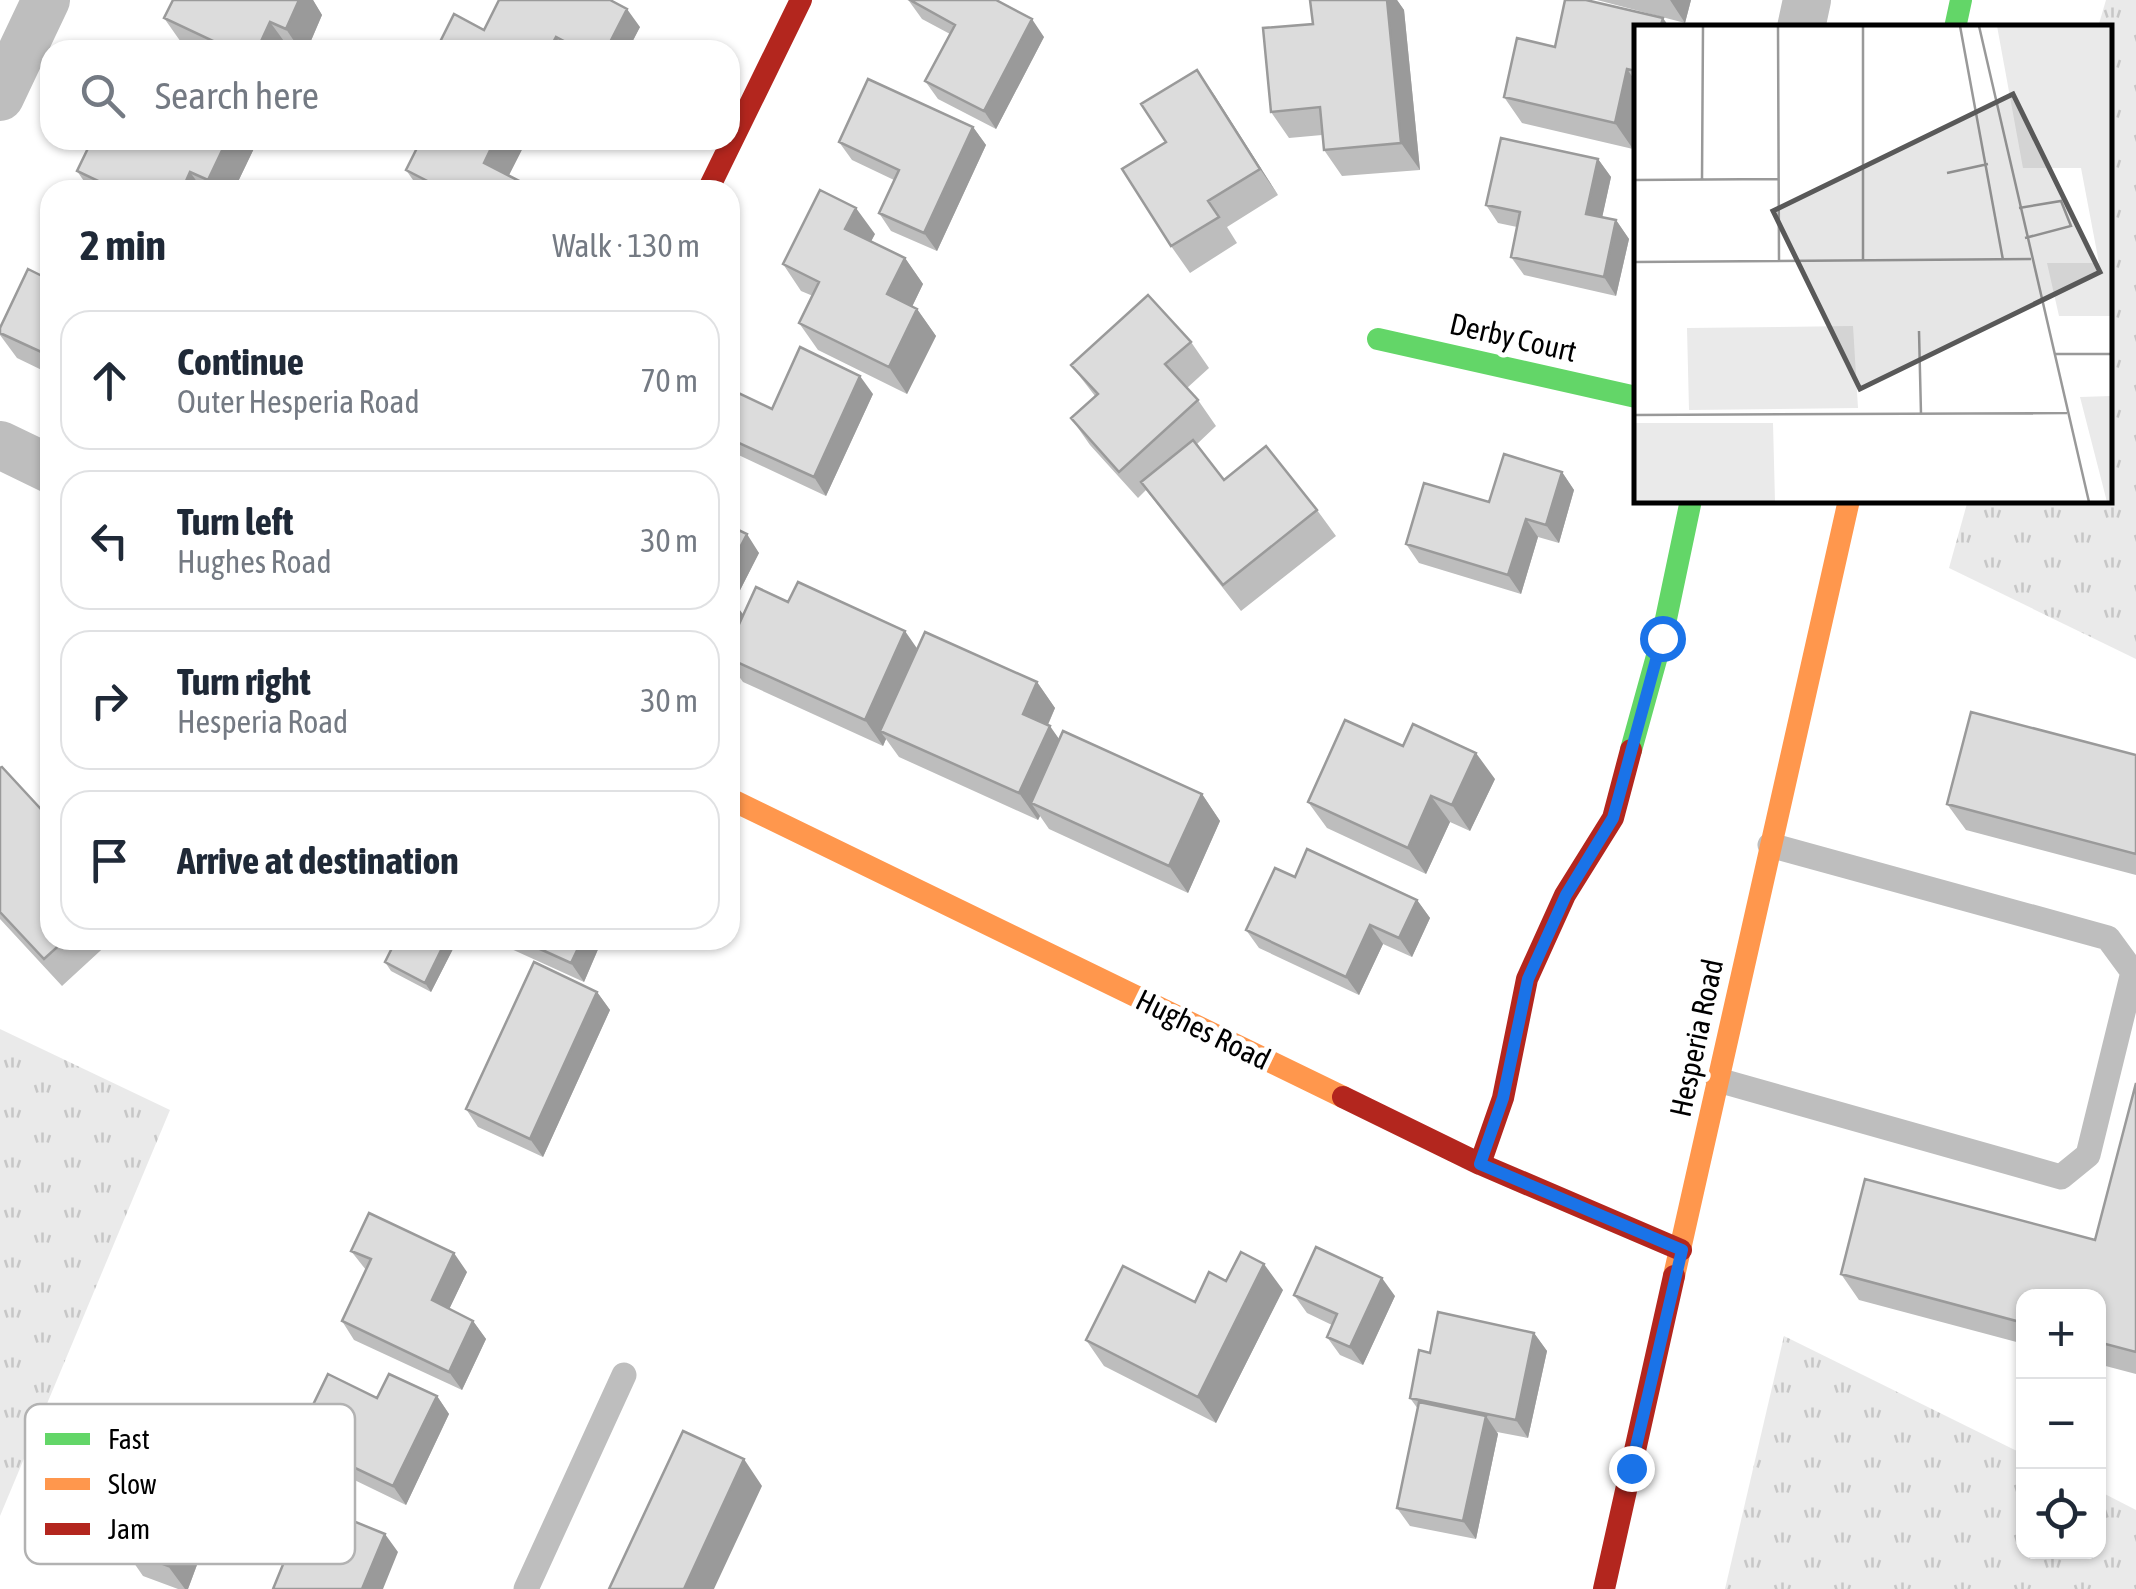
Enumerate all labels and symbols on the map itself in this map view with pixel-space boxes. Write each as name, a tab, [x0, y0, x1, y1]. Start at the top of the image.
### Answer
inset map	[1634, 25, 2111, 502]
street label: Derby Court	[1447, 306, 1580, 368]
route start	[1640, 616, 1686, 662]
street label: Hesperia Road	[1663, 956, 1729, 1120]
street label: Hughes Road	[1131, 982, 1276, 1076]
legend	[25, 1404, 355, 1564]
text: Fast	[108, 1423, 150, 1455]
route end	[1609, 1446, 1655, 1492]
text: Slow	[108, 1468, 157, 1500]
text: Jam	[108, 1513, 150, 1545]

